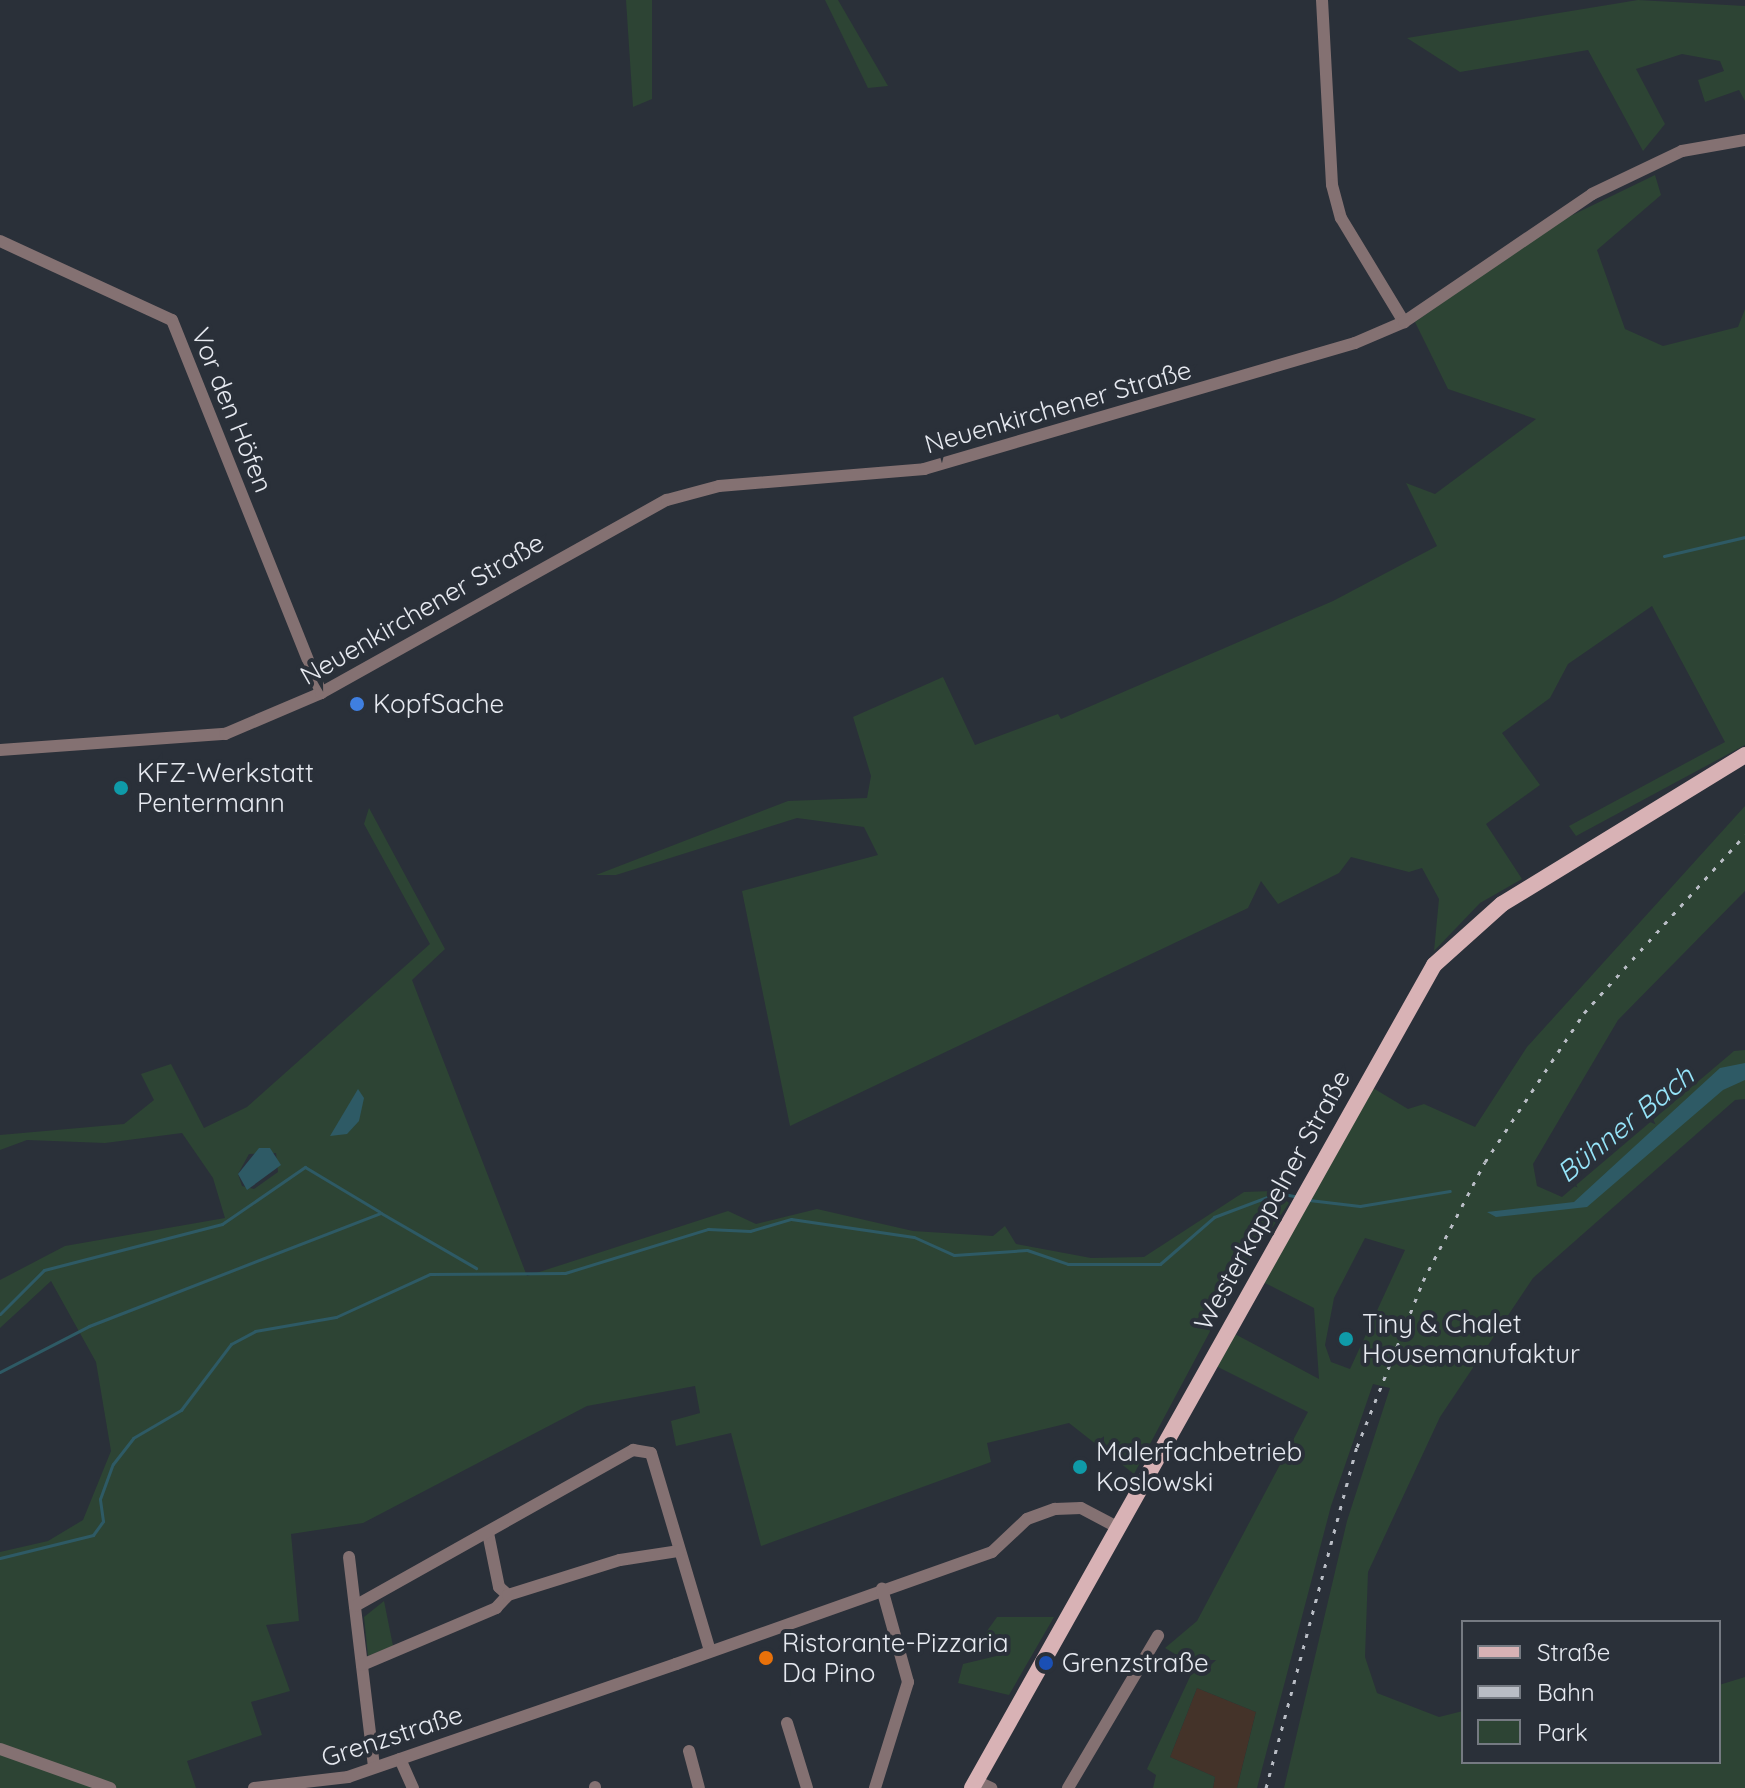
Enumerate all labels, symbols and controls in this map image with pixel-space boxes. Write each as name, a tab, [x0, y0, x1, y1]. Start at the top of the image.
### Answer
street label: Vor den Höfen	[185, 323, 279, 497]
street label: Neuenkirchener Straße	[921, 354, 1195, 460]
street label: Neuenkirchener Straße	[295, 526, 549, 692]
place label: KopfSache	[373, 688, 504, 720]
marker: KopfSache	[348, 695, 366, 713]
place label: KFZ-Werkstatt Pentermann	[137, 757, 314, 818]
marker: KFZ-Werkstatt Pentermann	[112, 779, 130, 797]
water label: Bühner Bach	[1550, 1059, 1700, 1189]
street label: Westerkappelner Straße	[1187, 1064, 1357, 1336]
place label: Tiny & Chalet Housemanufaktur	[1362, 1308, 1580, 1370]
marker: Tiny & Chalet Housemanufaktur	[1337, 1330, 1355, 1348]
place label: Malerfachbetrieb Koslowski	[1096, 1436, 1302, 1498]
marker: Malerfachbetrieb Koslowski	[1071, 1458, 1089, 1476]
legend	[1461, 1620, 1721, 1764]
place label: Ristorante-Pizzaria Da Pino	[782, 1627, 1009, 1688]
text: Straße	[1537, 1637, 1610, 1667]
place label: Grenzstraße	[1062, 1647, 1209, 1679]
marker: Ristorante-Pizzaria Da Pino	[757, 1649, 775, 1667]
marker: Grenzstraße	[1037, 1654, 1055, 1672]
text: Bahn	[1537, 1677, 1595, 1707]
street label: Grenzstraße	[317, 1699, 467, 1773]
text: Park	[1537, 1717, 1588, 1747]

